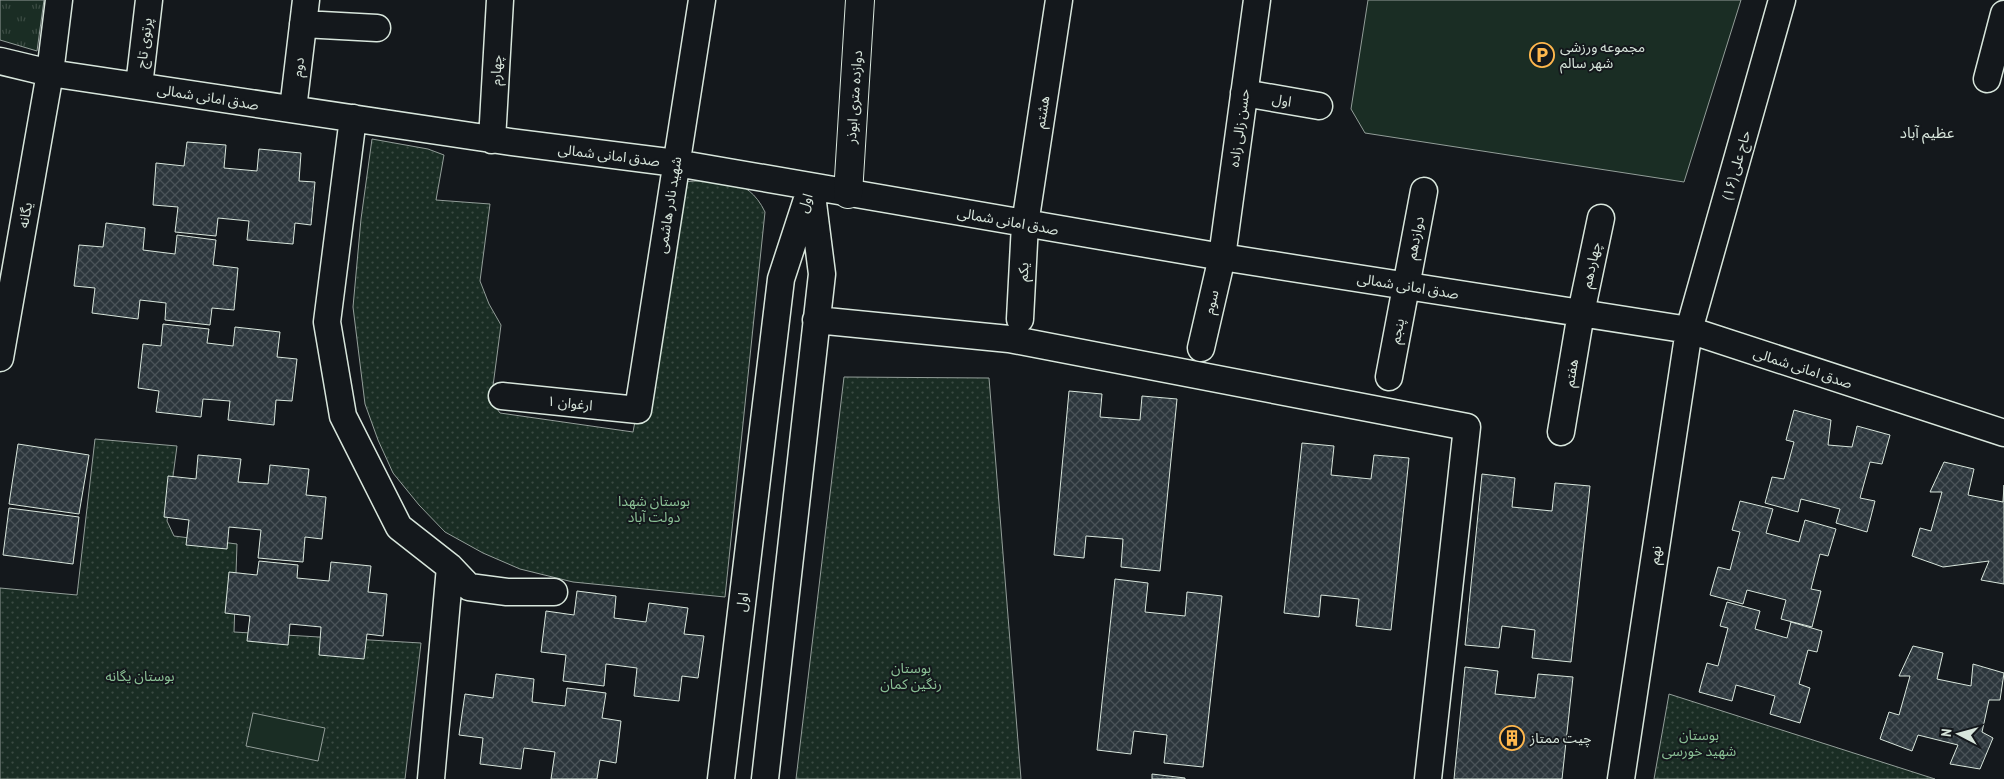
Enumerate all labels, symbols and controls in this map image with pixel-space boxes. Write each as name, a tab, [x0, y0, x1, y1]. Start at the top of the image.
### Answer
street label: پرتوی تاج	[132, 17, 158, 70]
place label: مجموعه ورزشی شهر سالم	[1560, 38, 1645, 74]
parking icon: مجموعه ورزشی شهر سالم	[1529, 42, 1555, 68]
street label: دوازده متری ابوذر	[842, 49, 866, 145]
street label: چهارم	[486, 54, 508, 86]
street label: دوم	[288, 56, 310, 78]
street label: صدق امانی شمالی	[156, 80, 261, 114]
street label: حسن زالی زاده	[1225, 88, 1253, 168]
street label: اول	[1271, 89, 1293, 111]
street label: هشتم	[1031, 94, 1055, 130]
district label: عظیم آباد	[1900, 123, 1955, 144]
street label: حاج علی (۱۶)	[1718, 128, 1756, 202]
street label: صدق امانی شمالی	[557, 140, 661, 170]
street label: شهید نادر هاشمی	[652, 155, 686, 255]
street label: اول	[793, 191, 817, 215]
street label: یگانه	[14, 201, 36, 229]
street label: صدق امانی شمالی	[956, 203, 1061, 239]
street label: دوازدهم	[1402, 215, 1430, 261]
street label: چهاردهم	[1577, 240, 1607, 290]
street label: یکم	[1014, 262, 1034, 282]
street label: صدق امانی شمالی	[1356, 269, 1461, 303]
street label: سوم	[1199, 288, 1224, 316]
street label: پنجم	[1386, 317, 1410, 346]
street label: صدق امانی شمالی	[1751, 344, 1855, 393]
street label: هفتم	[1560, 358, 1584, 389]
street label: ارغوان ۱	[546, 392, 594, 414]
park label: بوستان شهدا دولت آباد	[618, 492, 690, 526]
street label: نهم	[1645, 544, 1667, 566]
street label: اول	[732, 591, 752, 613]
park label: بوستان رنگین کمان	[880, 659, 942, 693]
park label: بوستان یگانه	[105, 667, 175, 685]
north arrow	[1934, 709, 1984, 759]
building icon: چیت ممتاز	[1499, 725, 1525, 751]
park label: بوستان شهید خورسی	[1662, 726, 1736, 760]
text: N	[1937, 728, 1955, 737]
place label: چیت ممتاز	[1529, 729, 1592, 748]

